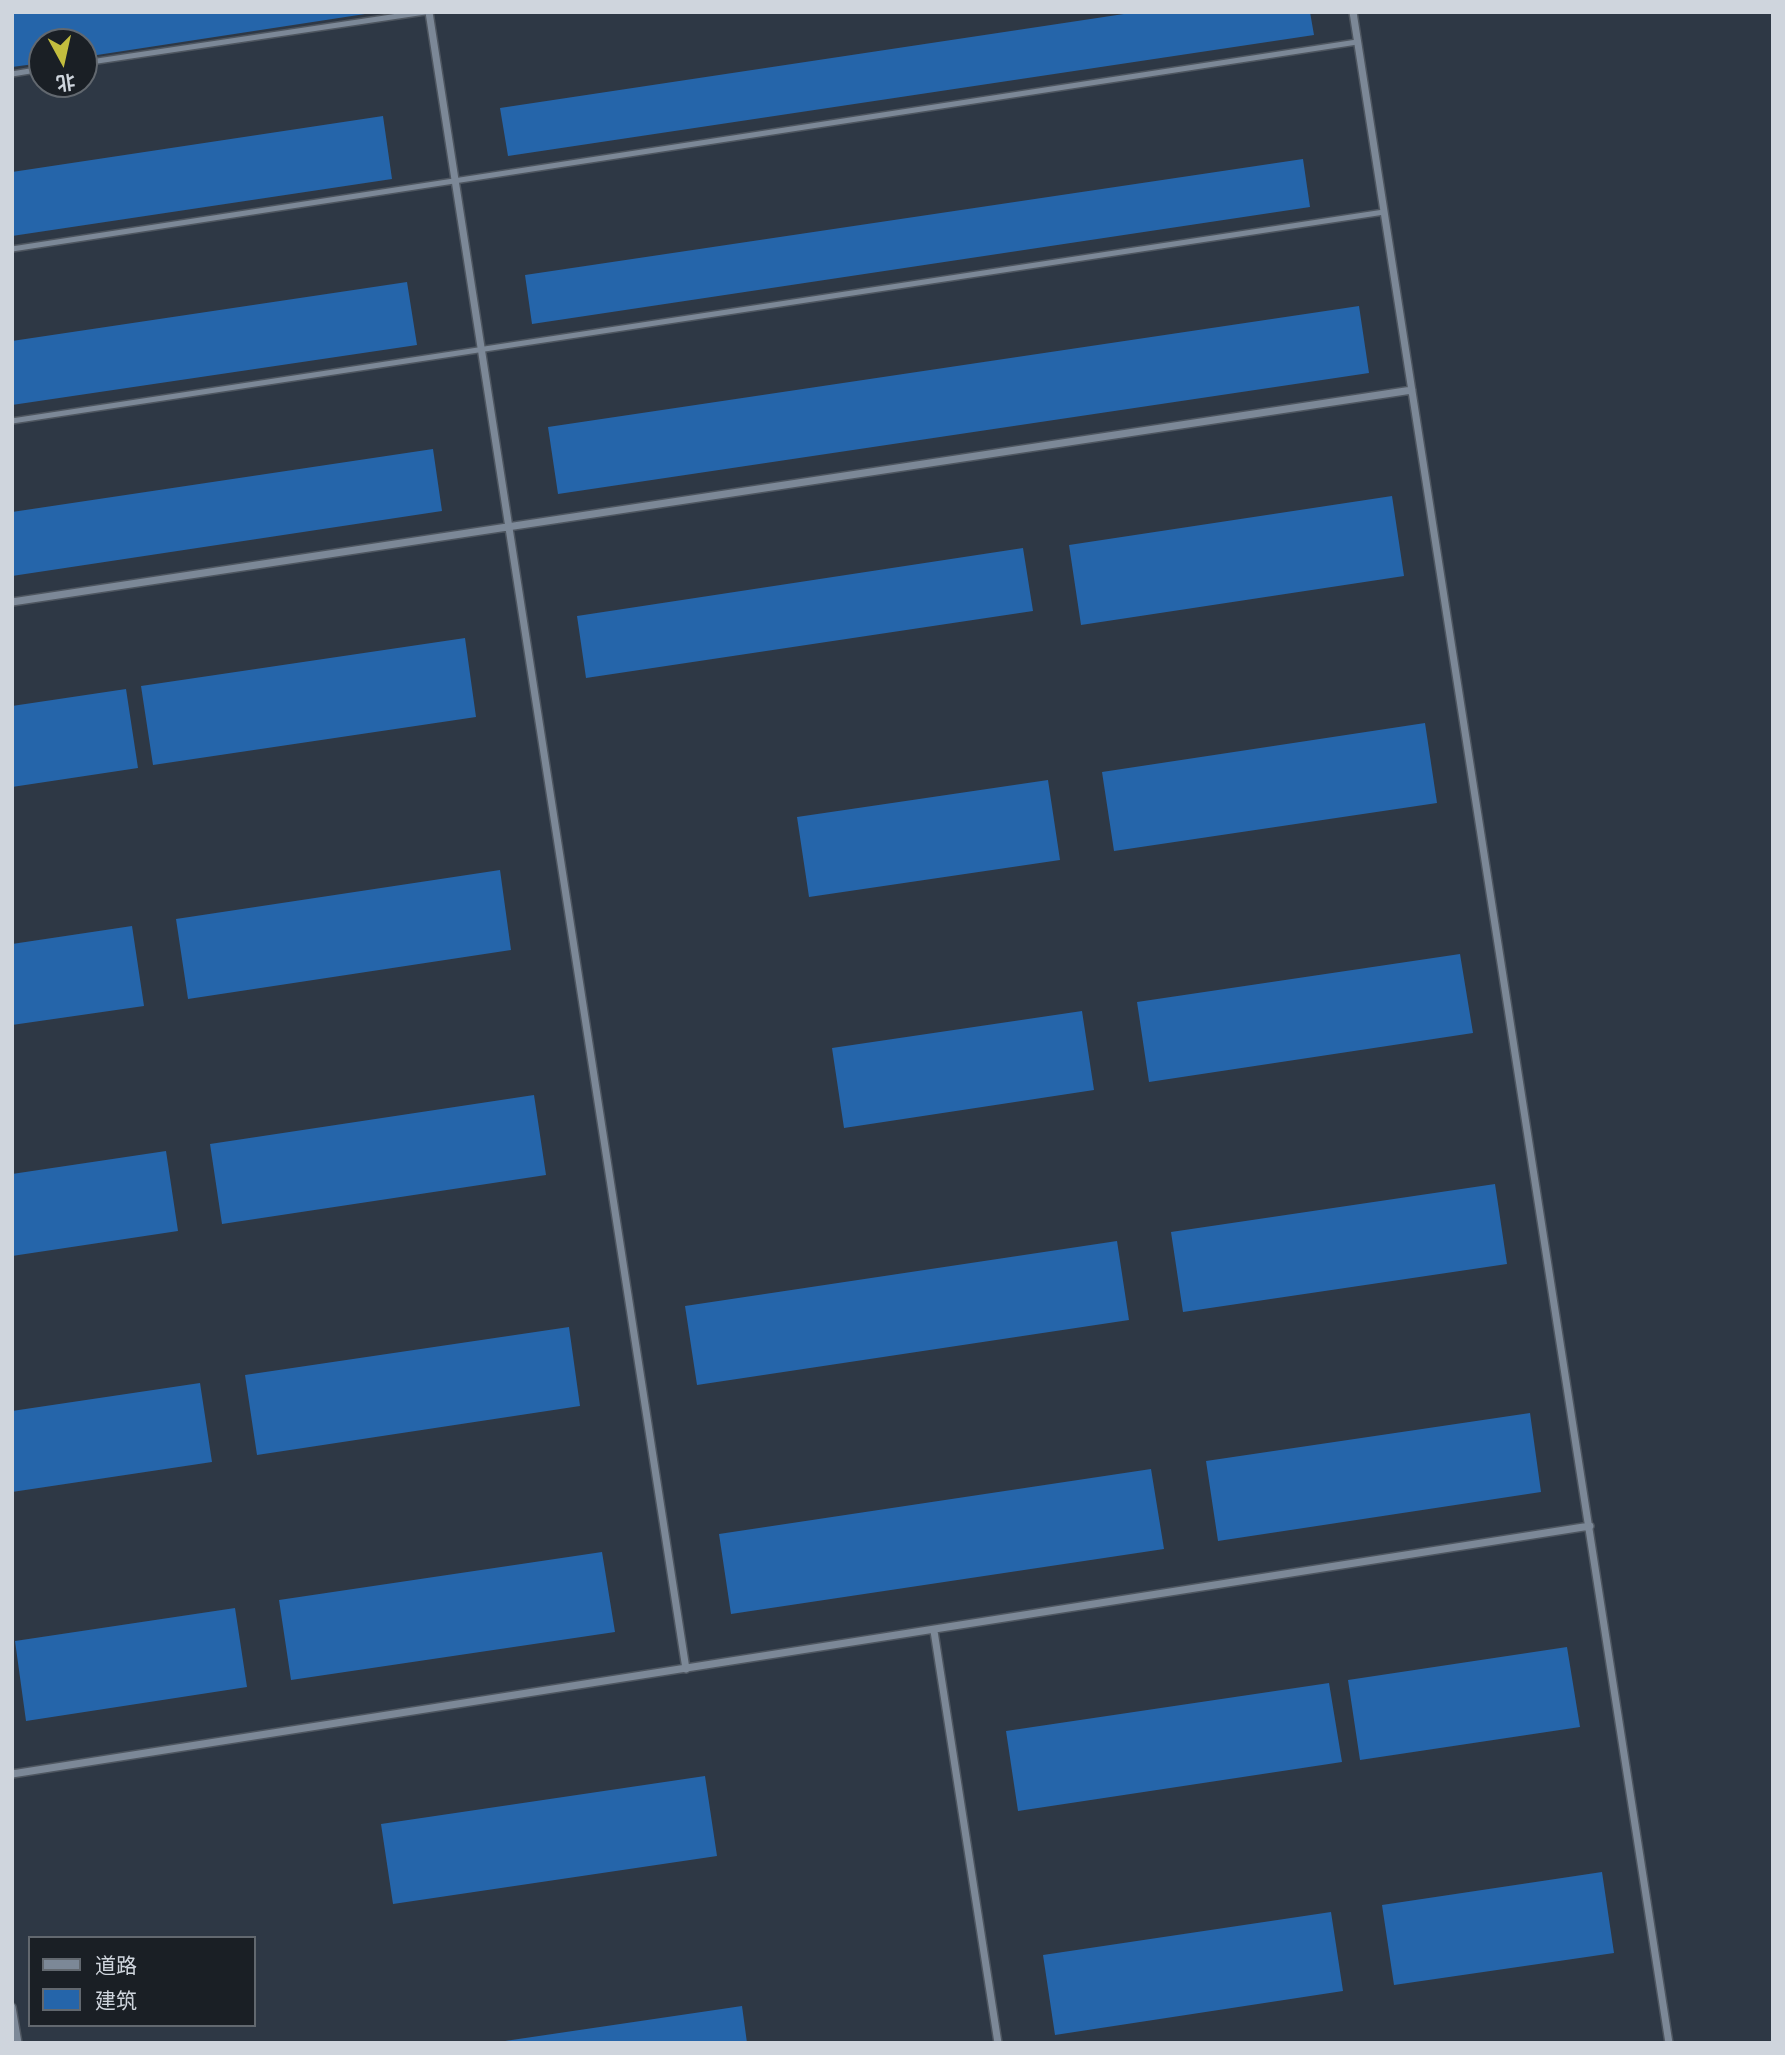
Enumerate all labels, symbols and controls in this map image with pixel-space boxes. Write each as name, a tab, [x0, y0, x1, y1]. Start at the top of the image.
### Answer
north arrow	[28, 28, 98, 98]
text: 北	[55, 69, 77, 96]
legend	[28, 1936, 256, 2027]
text: 道路	[95, 1952, 137, 1980]
text: 建筑	[95, 1987, 137, 2015]

